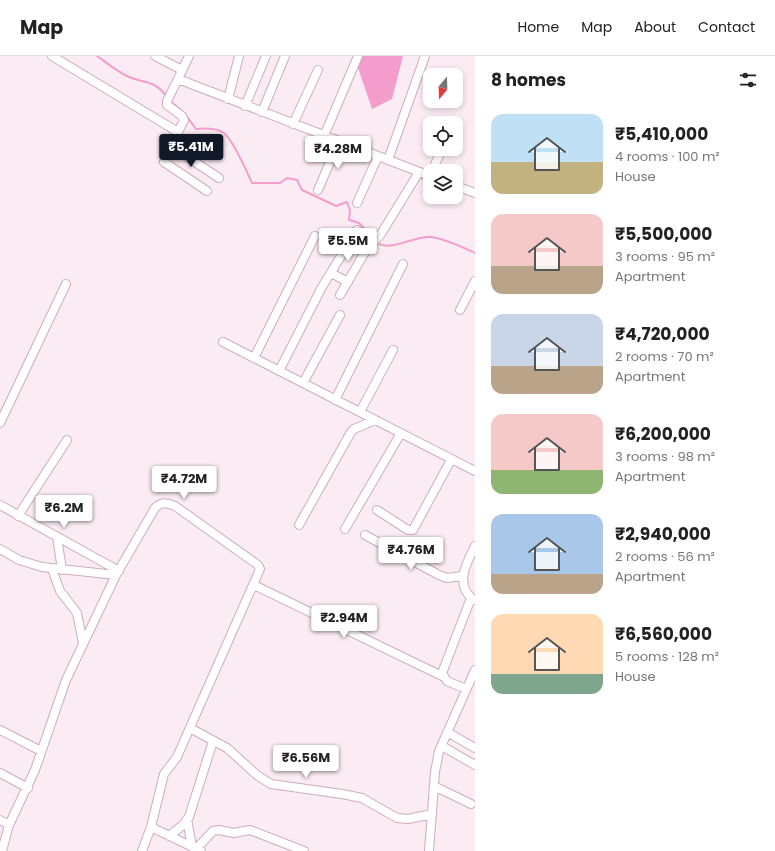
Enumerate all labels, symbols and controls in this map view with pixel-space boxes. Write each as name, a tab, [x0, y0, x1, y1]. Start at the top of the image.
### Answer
text: Map	[20, 14, 63, 41]
text: Home	[517, 17, 559, 37]
text: Map	[581, 17, 612, 37]
text: About	[634, 17, 676, 37]
text: Contact	[698, 17, 755, 37]
north arrow	[423, 68, 463, 108]
map controls	[423, 68, 463, 204]
text: 8 homes	[491, 68, 566, 92]
icon: filters	[737, 69, 759, 91]
button: locate	[423, 116, 463, 156]
text: ₹5,410,000	[615, 122, 708, 146]
icon: home	[523, 130, 571, 178]
pin: ₹5.41M	[158, 134, 224, 168]
pin: ₹4.28M	[305, 136, 371, 170]
text: ₹5.41M	[168, 137, 214, 156]
text: ₹4.28M	[314, 139, 362, 158]
text: 4 rooms · 100 m²	[615, 147, 720, 166]
button: layers	[423, 164, 463, 204]
text: House	[615, 167, 655, 186]
text: ₹5,500,000	[615, 222, 712, 246]
pin: ₹5.5M	[320, 228, 376, 262]
icon: home	[523, 230, 571, 278]
text: ₹5.5M	[328, 231, 368, 250]
text: 3 rooms · 95 m²	[615, 247, 715, 266]
text: Apartment	[615, 267, 685, 286]
text: ₹4,720,000	[615, 322, 710, 346]
icon: home	[523, 330, 571, 378]
text: 2 rooms · 70 m²	[615, 347, 714, 366]
text: Apartment	[615, 367, 685, 386]
text: ₹6,200,000	[615, 422, 711, 446]
icon: home	[523, 430, 571, 478]
text: 3 rooms · 98 m²	[615, 447, 715, 466]
pin: ₹4.72M	[151, 466, 217, 500]
text: Apartment	[615, 467, 685, 486]
text: ₹4.72M	[161, 469, 207, 488]
pin: ₹6.2M	[36, 495, 92, 529]
text: ₹6.2M	[44, 498, 84, 517]
text: ₹2,940,000	[615, 522, 711, 546]
icon: home	[523, 530, 571, 578]
pin: ₹4.76M	[378, 537, 444, 571]
text: ₹4.76M	[387, 540, 435, 559]
text: 2 rooms · 56 m²	[615, 547, 715, 566]
text: Apartment	[615, 567, 685, 586]
pin: ₹2.94M	[311, 605, 377, 639]
text: ₹2.94M	[320, 608, 368, 627]
text: ₹6,560,000	[615, 622, 712, 646]
icon: home	[523, 630, 571, 678]
text: 5 rooms · 128 m²	[615, 647, 719, 666]
text: House	[615, 667, 655, 686]
pin: ₹6.56M	[273, 745, 339, 779]
text: ₹6.56M	[282, 748, 330, 767]

